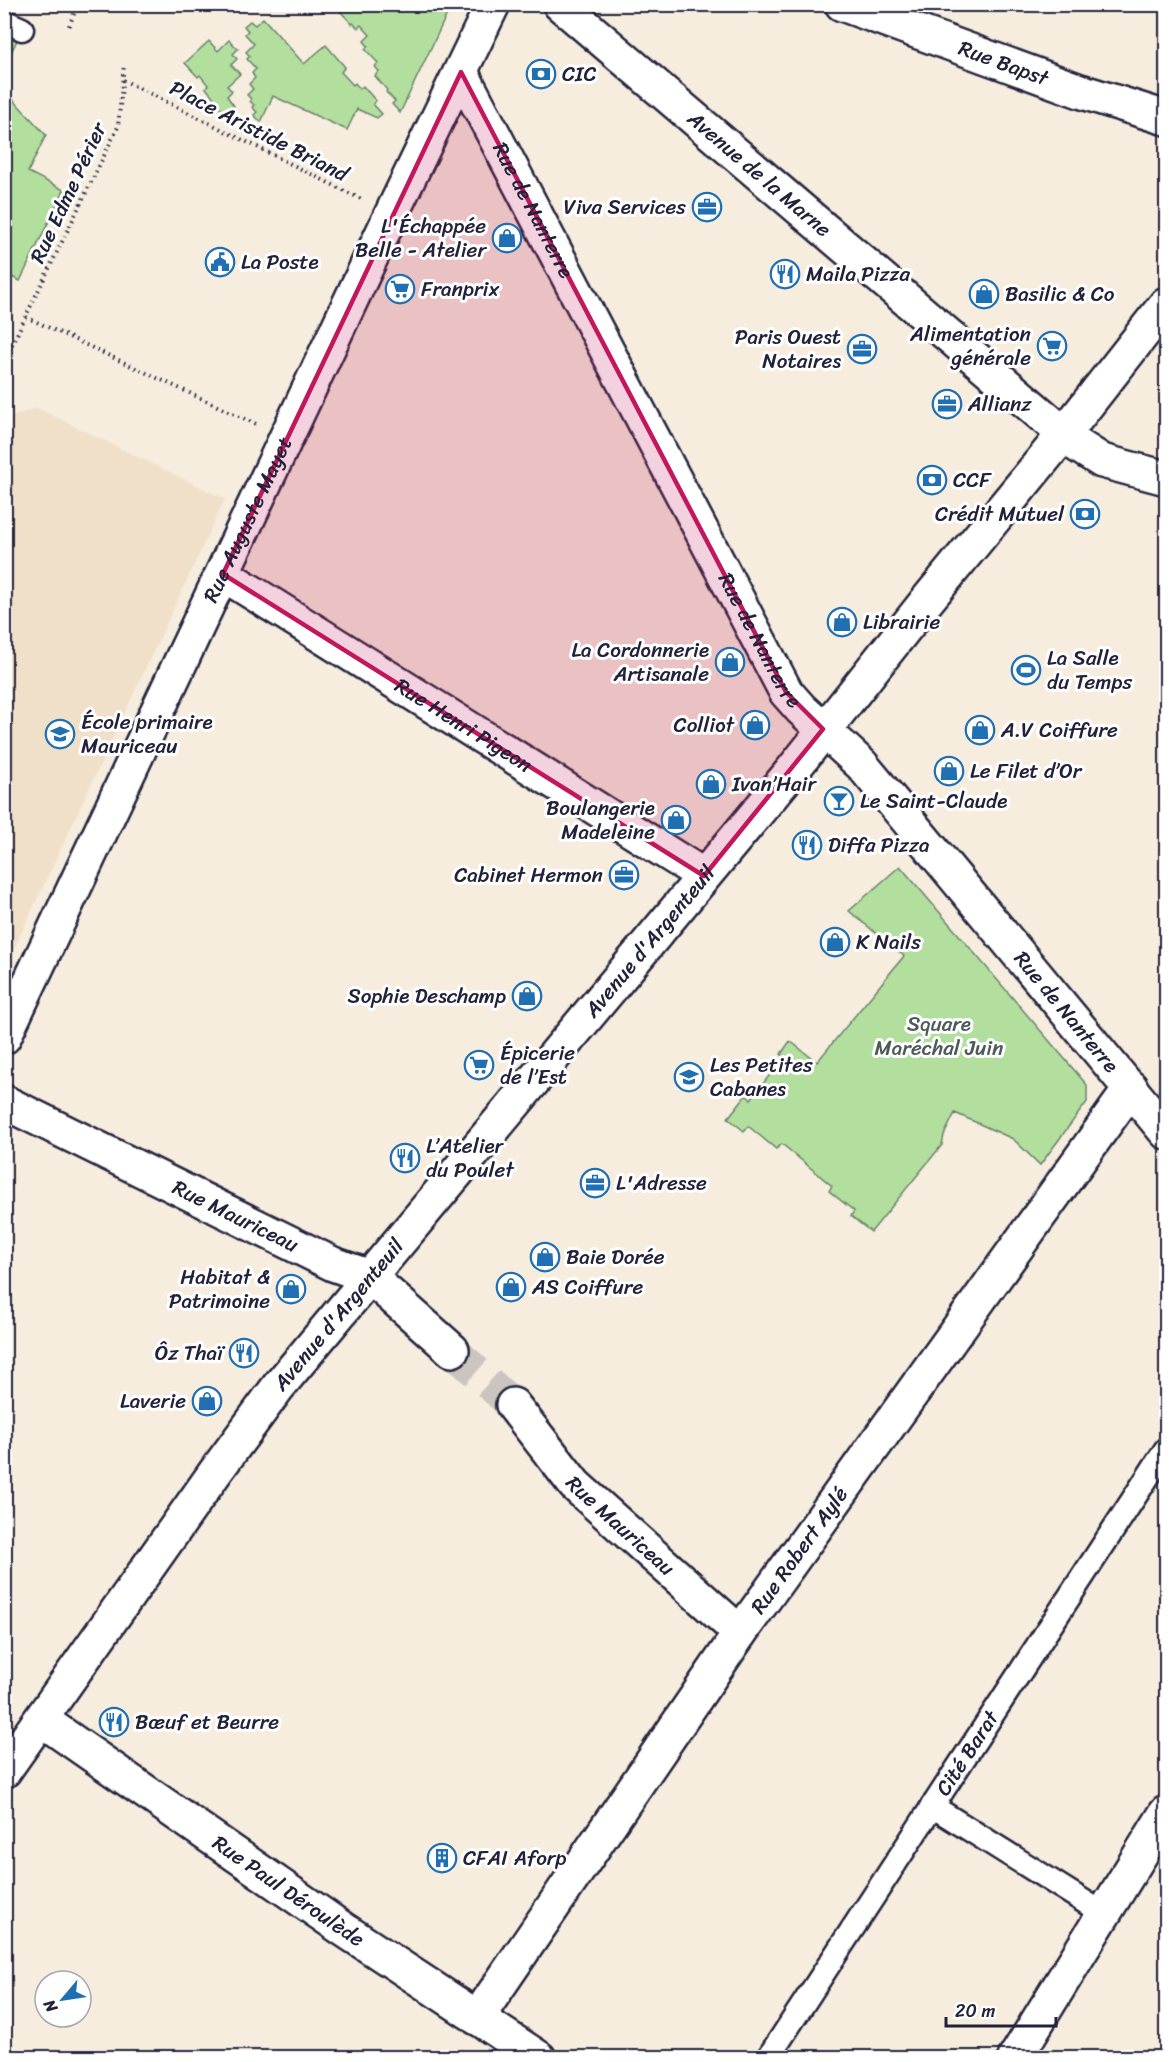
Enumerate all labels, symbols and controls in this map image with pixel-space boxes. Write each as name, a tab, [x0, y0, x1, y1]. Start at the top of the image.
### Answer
street label: Rue Bapst	[953, 29, 1055, 97]
place label: CIC	[562, 55, 597, 93]
bank icon: CIC	[525, 58, 557, 90]
street label: Place Aristide Briand	[163, 69, 357, 193]
street label: Avenue de la Marne	[678, 100, 840, 247]
street label: Rue Edme Périer	[19, 115, 118, 270]
street label: Rue de Nanterre	[482, 135, 585, 285]
place label: Viva Services	[564, 188, 686, 226]
office icon: Viva Services	[691, 191, 723, 223]
place label: L'Échappée Belle - Atelier	[355, 207, 487, 269]
shop icon: L'Échappée Belle - Atelier	[491, 222, 523, 254]
place label: La Poste	[241, 243, 319, 281]
public building icon: La Poste	[204, 246, 236, 278]
place label: Maila Pizza	[806, 255, 911, 293]
restaurant icon: Maila Pizza	[769, 258, 801, 290]
place label: Franprix	[421, 270, 499, 308]
supermarket icon: Franprix	[384, 273, 416, 305]
place label: Basilic & Co	[1005, 275, 1115, 313]
shop icon: Basilic & Co	[968, 278, 1000, 310]
place label: Alimentation générale	[909, 315, 1031, 377]
place label: Paris Ouest Notaires	[735, 318, 841, 380]
supermarket icon: Alimentation générale	[1036, 330, 1068, 362]
office icon: Paris Ouest Notaires	[846, 333, 878, 365]
place label: Allianz	[967, 385, 1032, 423]
office icon: Allianz	[931, 388, 963, 420]
street label: Rue Auguste Mayet	[192, 430, 303, 609]
place label: CCF	[953, 461, 992, 499]
bank icon: CCF	[916, 464, 948, 496]
place label: Crédit Mutuel	[935, 495, 1065, 533]
bank icon: Crédit Mutuel	[1069, 498, 1101, 530]
street label: Rue de Nanterre	[707, 565, 811, 717]
place label: Librairie	[863, 603, 940, 641]
shop icon: Librairie	[826, 606, 858, 638]
place label: La Cordonnerie Artisanale	[571, 631, 709, 693]
place label: La Salle du Temps	[1047, 639, 1133, 701]
shop icon: La Cordonnerie Artisanale	[714, 646, 746, 678]
sports icon: La Salle du Temps	[1010, 654, 1042, 686]
street label: Rue Henri Pigeon	[387, 667, 540, 783]
place label: École primaire Mauriceau	[81, 703, 213, 765]
place label: Colliot	[674, 706, 736, 744]
shop icon: Colliot	[739, 709, 771, 741]
place label: A.V Coiffure	[1000, 711, 1118, 749]
shop icon: A.V Coiffure	[964, 714, 996, 746]
school or university icon: École primaire Mauriceau	[44, 718, 76, 750]
place label: Le Filet d’Or	[970, 752, 1083, 790]
shop icon: Le Filet d’Or	[933, 755, 965, 787]
place label: Ivan’Hair	[731, 765, 817, 803]
shop icon: Ivan’Hair	[695, 768, 727, 800]
place label: Le Saint-Claude	[860, 782, 1007, 820]
bar icon: Le Saint-Claude	[823, 785, 855, 817]
place label: Boulangerie Madeleine	[546, 789, 655, 851]
shop icon: Boulangerie Madeleine	[660, 804, 692, 836]
place label: Diffa Pizza	[828, 826, 930, 864]
restaurant icon: Diffa Pizza	[791, 829, 823, 861]
place label: Cabinet Hermon	[454, 856, 603, 894]
street label: Avenue d'Argenteuil	[574, 856, 726, 1027]
office icon: Cabinet Hermon	[608, 859, 640, 891]
place label: K Nails	[856, 923, 921, 961]
shop icon: K Nails	[819, 926, 851, 958]
street label: Rue de Nanterre	[1004, 942, 1129, 1082]
place label: Sophie Deschamp	[347, 977, 506, 1015]
shop icon: Sophie Deschamp	[511, 980, 543, 1012]
park label: Square Maréchal Juin	[875, 1005, 1003, 1067]
place label: Épicerie de l’Est	[500, 1034, 575, 1096]
place label: Les Petites Cabanes	[710, 1046, 813, 1108]
supermarket icon: Épicerie de l’Est	[463, 1049, 495, 1081]
school or university icon: Les Petites Cabanes	[673, 1061, 705, 1093]
place label: L’Atelier du Poulet	[426, 1127, 515, 1189]
restaurant icon: L’Atelier du Poulet	[389, 1142, 421, 1174]
place label: L'Adresse	[616, 1164, 707, 1202]
office icon: L'Adresse	[579, 1167, 611, 1199]
street label: Rue Mauriceau	[166, 1169, 306, 1264]
street label: Avenue d'Argenteuil	[262, 1229, 414, 1400]
place label: Baie Dorée	[566, 1238, 665, 1276]
shop icon: Baie Dorée	[529, 1241, 561, 1273]
place label: Habitat & Patrimoine	[169, 1258, 270, 1320]
place label: AS Coiffure	[531, 1268, 643, 1306]
shop icon: AS Coiffure	[495, 1271, 527, 1303]
shop icon: Habitat & Patrimoine	[275, 1273, 307, 1305]
place label: Ôz Thaï	[155, 1334, 226, 1372]
restaurant icon: Ôz Thaï	[228, 1337, 260, 1369]
place label: Laverie	[120, 1382, 186, 1420]
shop icon: Laverie	[191, 1385, 223, 1417]
street label: Rue Mauriceau	[555, 1467, 684, 1586]
street label: Rue Robert Aylé	[740, 1478, 859, 1622]
street label: Cité Barat	[925, 1701, 1010, 1804]
place label: Bœuf et Beurre	[135, 1703, 279, 1741]
restaurant icon: Bœuf et Beurre	[98, 1706, 130, 1738]
street label: Rue Paul Déroulède	[204, 1825, 373, 1958]
place label: CFAI Aforp	[463, 1839, 567, 1877]
building icon: CFAI Aforp	[426, 1842, 458, 1874]
north arrow	[33, 1969, 93, 2029]
scale bar	[946, 1990, 1056, 2028]
text: N	[35, 1993, 66, 2019]
text: 20 m	[955, 1995, 995, 2027]

